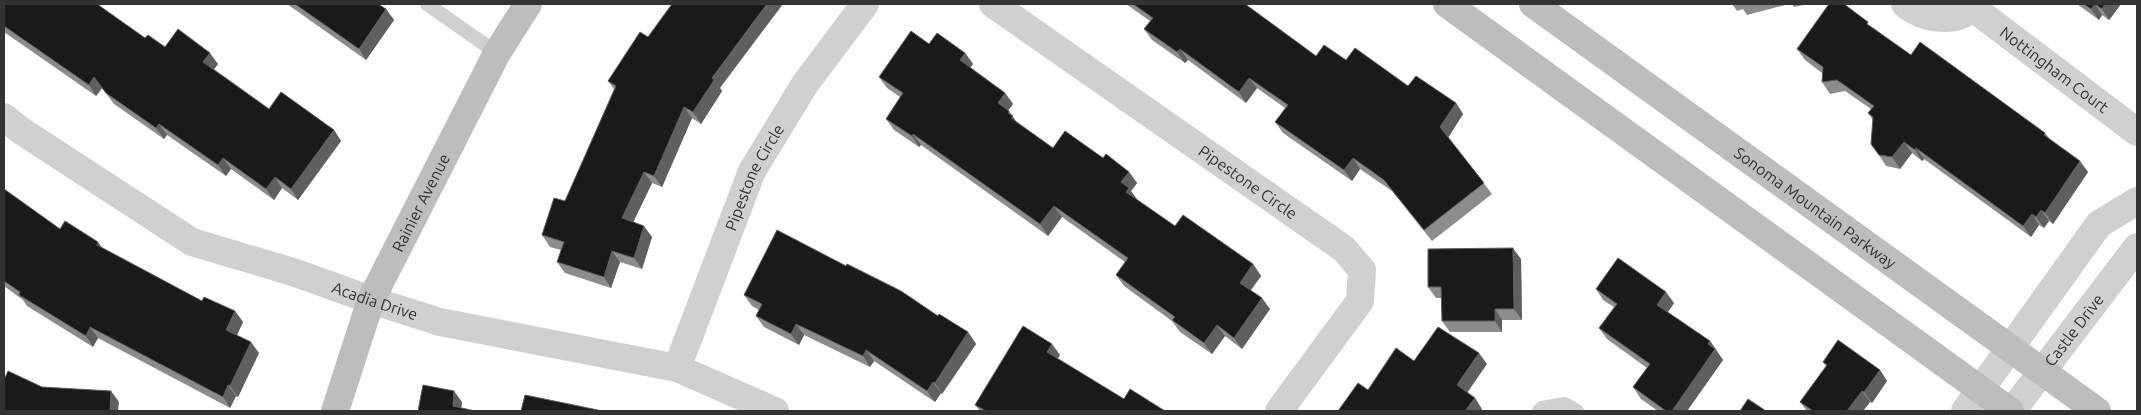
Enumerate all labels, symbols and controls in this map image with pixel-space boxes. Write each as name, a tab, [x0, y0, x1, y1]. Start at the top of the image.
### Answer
street label: Nottingham Court	[1997, 23, 2113, 117]
street label: Pipestone Circle	[721, 121, 787, 233]
street label: Pipestone Circle	[1195, 141, 1301, 223]
street label: Sonoma Mountain Parkway	[1731, 143, 1900, 272]
street label: Rainier Avenue	[388, 151, 453, 255]
street label: Acadia Drive	[330, 278, 420, 323]
street label: Castle Drive	[2041, 290, 2107, 369]

